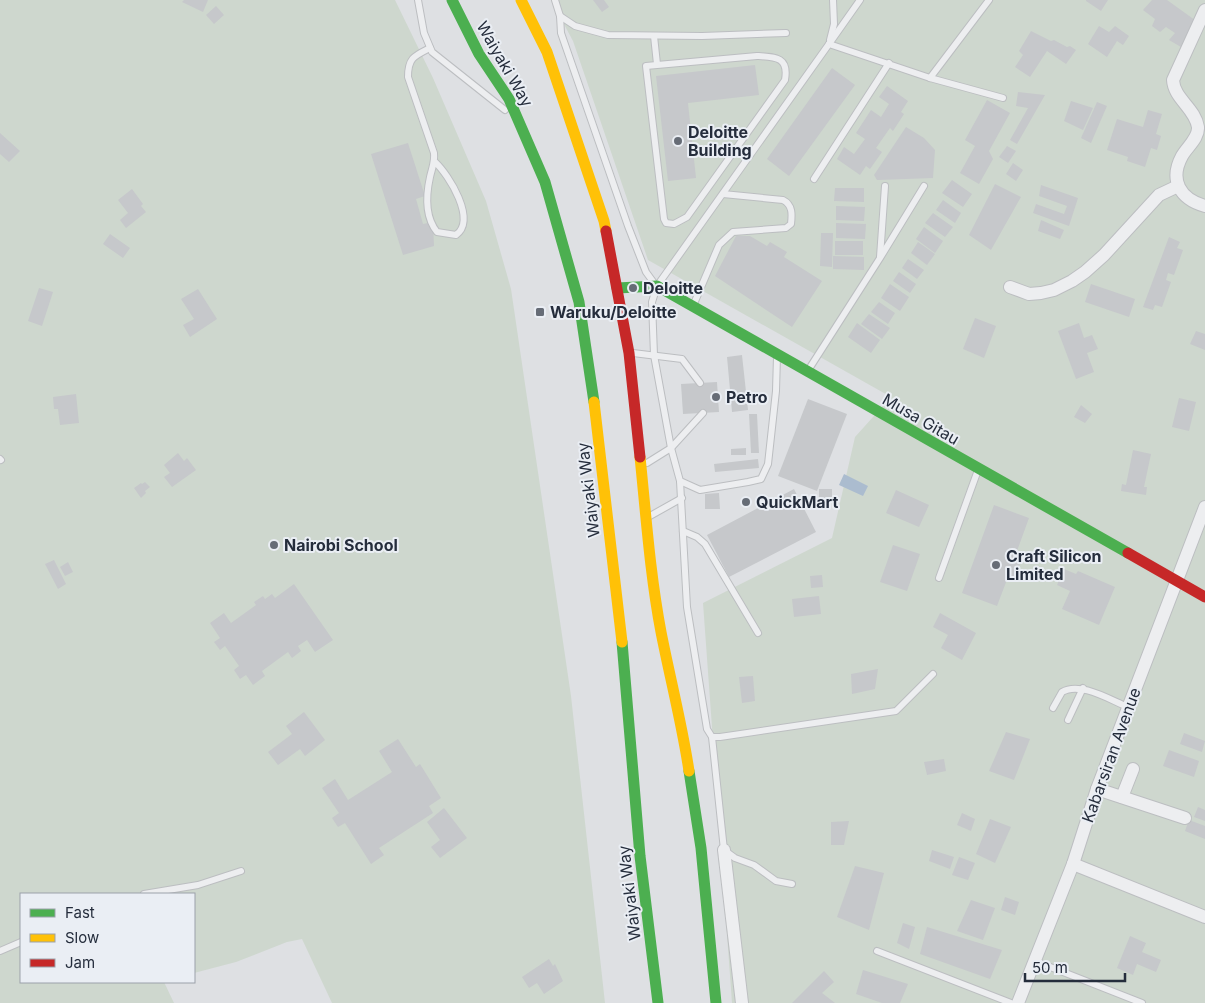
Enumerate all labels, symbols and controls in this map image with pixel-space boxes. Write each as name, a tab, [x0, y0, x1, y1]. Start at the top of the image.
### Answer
street label: Waiyaki Way	[472, 18, 538, 110]
place label: Deloitte Building	[688, 122, 752, 160]
marker: Deloitte Building	[672, 135, 684, 147]
place label: Deloitte	[643, 278, 703, 298]
marker: Deloitte	[627, 282, 639, 294]
place label: Waruku/Deloitte	[550, 302, 676, 322]
marker: Waruku/Deloitte	[534, 306, 546, 318]
place label: Petro	[726, 387, 768, 407]
street label: Musa Gitau	[879, 389, 963, 449]
marker: Petro	[710, 391, 722, 403]
street label: Waiyaki Way	[572, 441, 604, 539]
place label: QuickMart	[756, 492, 838, 512]
marker: QuickMart	[740, 496, 752, 508]
place label: Nairobi School	[284, 535, 398, 555]
marker: Nairobi School	[268, 539, 280, 551]
place label: Craft Silicon Limited	[1006, 546, 1101, 584]
marker: Craft Silicon Limited	[990, 559, 1002, 571]
street label: Kabarsiran Avenue	[1077, 685, 1145, 825]
street label: Waiyaki Way	[613, 844, 645, 942]
legend	[20, 893, 195, 983]
text: Fast	[65, 903, 95, 922]
text: Slow	[65, 928, 99, 947]
scale bar	[1025, 950, 1125, 982]
text: Jam	[65, 953, 95, 972]
text: 50 m	[1032, 958, 1068, 977]

